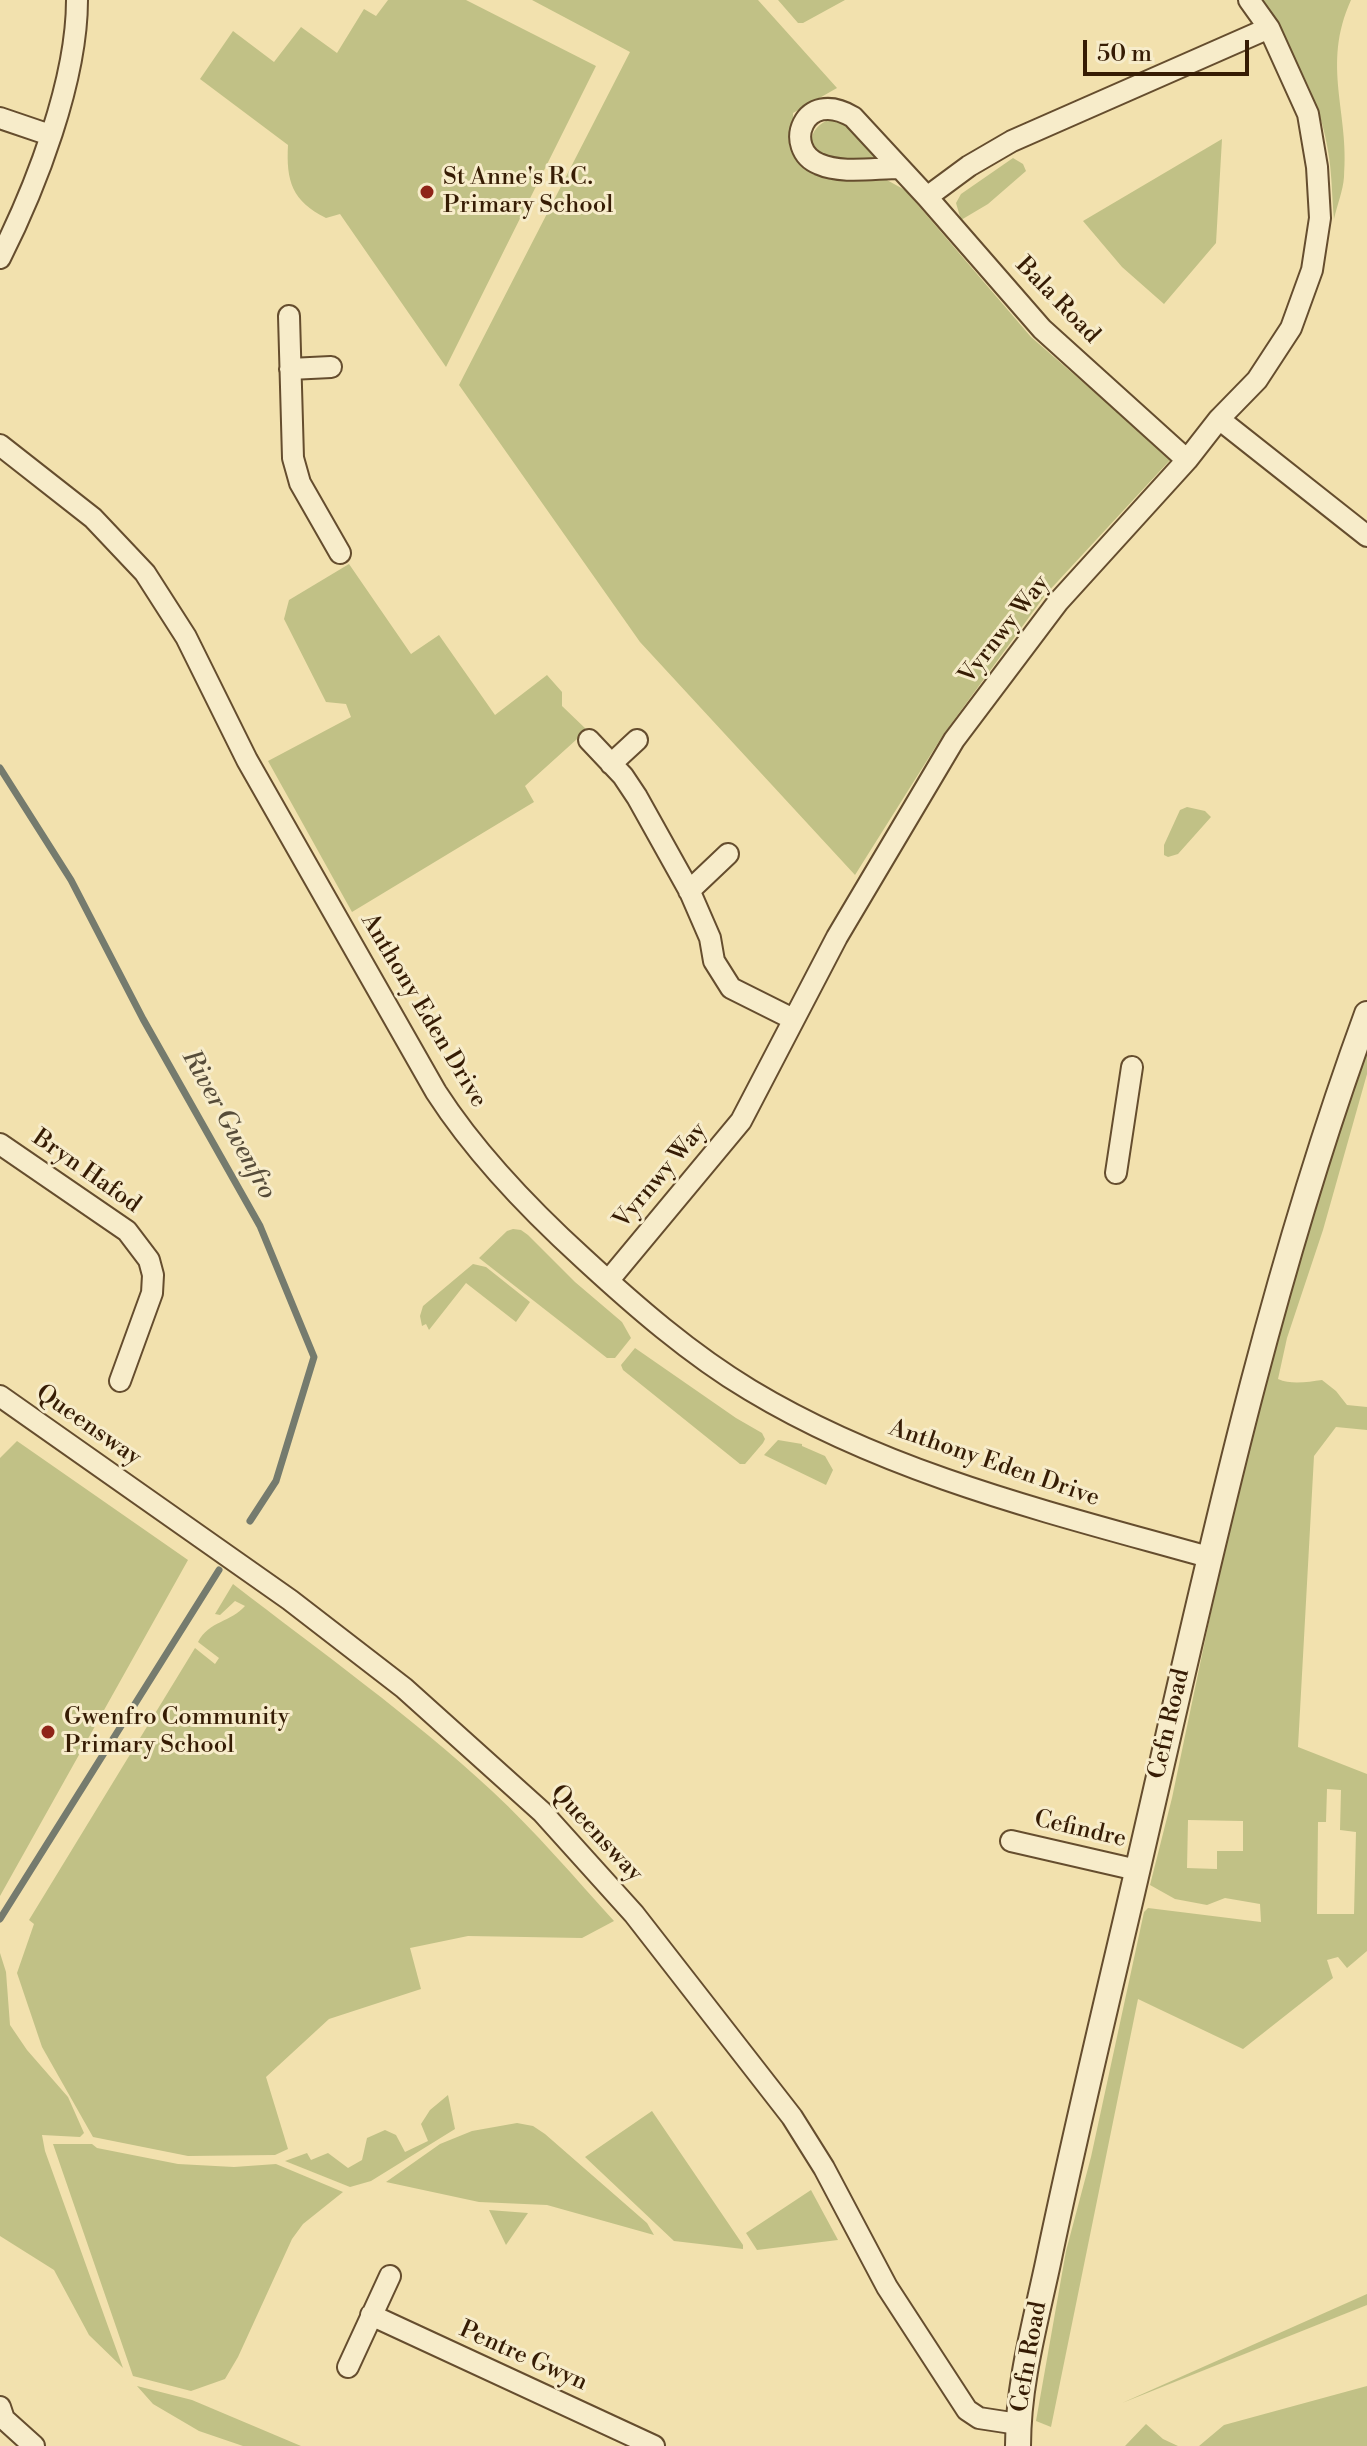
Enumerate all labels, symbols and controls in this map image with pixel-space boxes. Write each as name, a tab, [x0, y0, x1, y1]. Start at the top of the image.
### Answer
scale bar	[1087, 24, 1253, 74]
text: 50 m	[1097, 39, 1152, 69]
place label: St Anne's R.C. Primary School	[443, 164, 613, 220]
marker: St Anne's R.C. Primary School	[418, 183, 436, 201]
street label: Bala Road	[1009, 252, 1105, 350]
street label: Vyrnwy Way	[954, 570, 1056, 690]
street label: Anthony Eden Drive	[354, 909, 492, 1113]
water label: River Gwenfro	[174, 1045, 282, 1205]
street label: Vyrnwy Way	[608, 1117, 714, 1235]
street label: Bryn Hafod	[26, 1124, 146, 1220]
street label: Queensway	[30, 1379, 146, 1473]
street label: Anthony Eden Drive	[885, 1414, 1103, 1514]
street label: Cefn Road	[1143, 1666, 1197, 1782]
place label: Gwenfro Community Primary School	[64, 1704, 289, 1760]
marker: Gwenfro Community Primary School	[39, 1723, 57, 1741]
street label: Queensway	[544, 1779, 648, 1889]
street label: Cefindre	[1031, 1805, 1129, 1855]
street label: Cefn Road	[1006, 2299, 1054, 2415]
street label: Pentre Gwyn	[454, 2316, 592, 2398]

